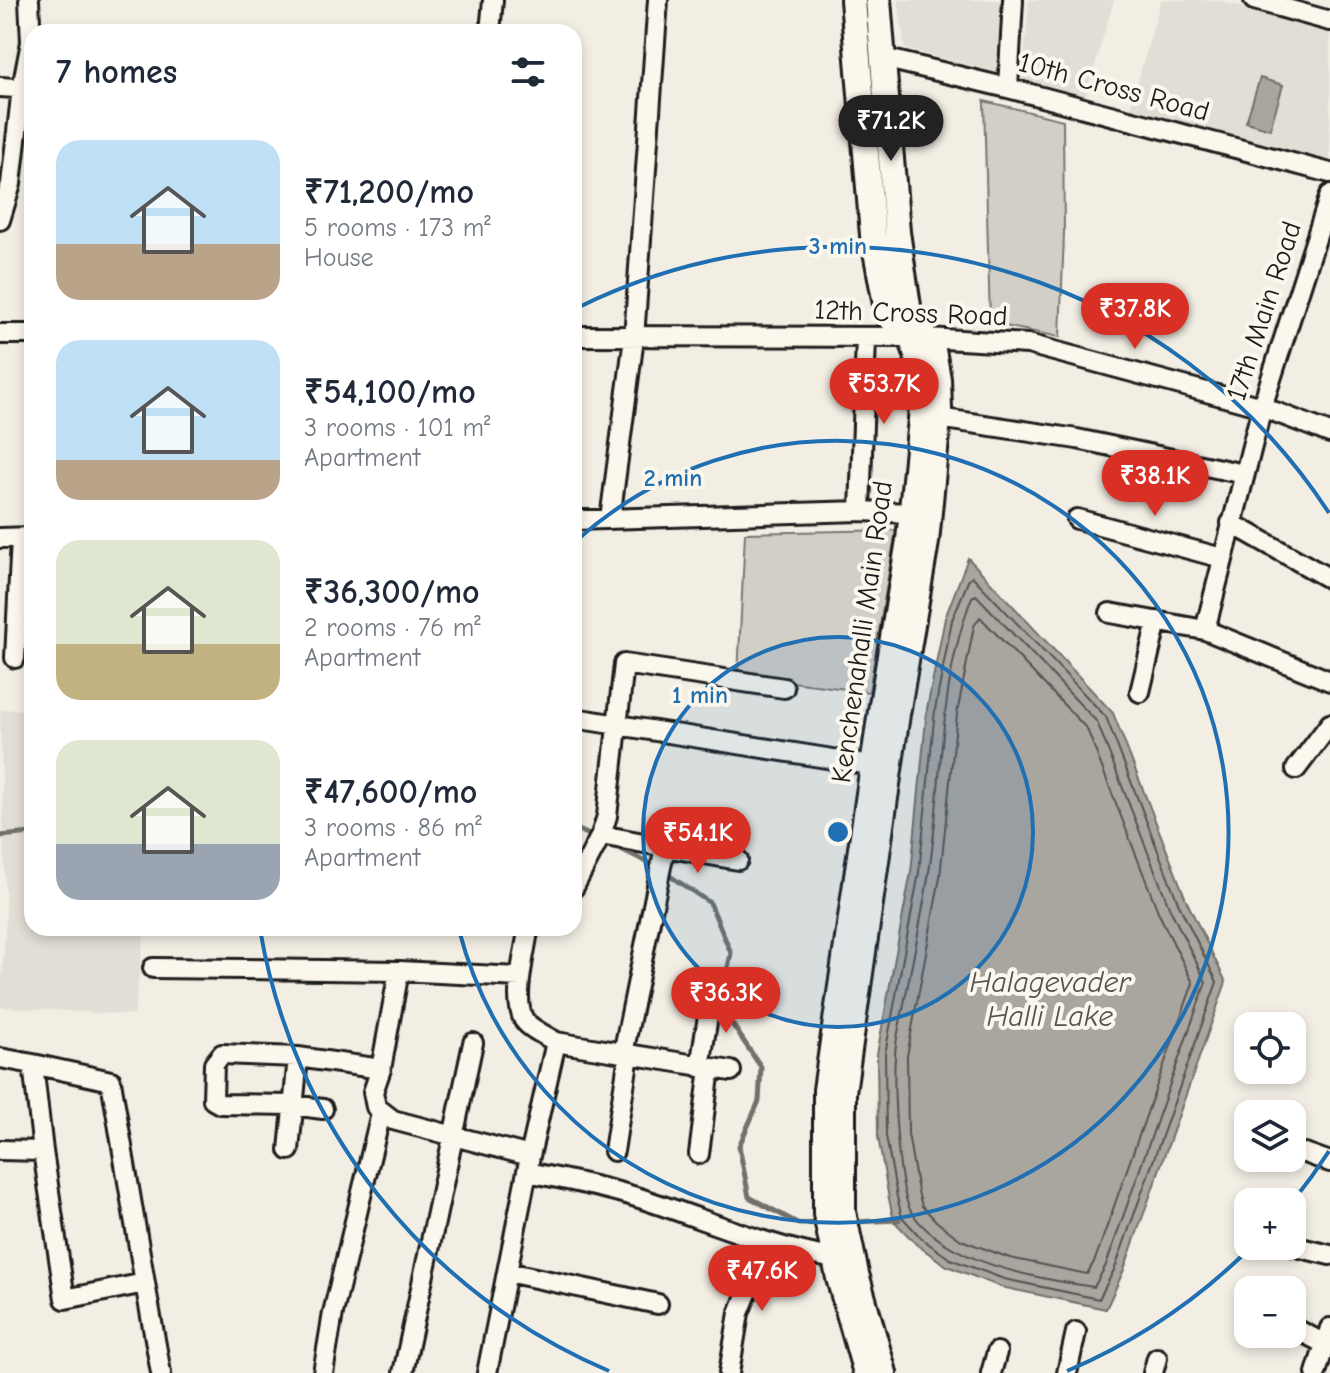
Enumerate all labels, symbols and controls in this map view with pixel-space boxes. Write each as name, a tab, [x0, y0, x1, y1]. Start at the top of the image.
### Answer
street label: 10th Cross Road	[1015, 46, 1213, 128]
icon: filters	[506, 50, 550, 94]
text: 7 homes	[56, 52, 177, 92]
pin: ₹71.2K	[826, 95, 956, 163]
text: ₹71.2K	[856, 106, 926, 136]
icon: home	[120, 172, 216, 268]
text: ₹71,200/mo	[304, 172, 474, 212]
text: 5 rooms · 173 m²	[304, 213, 491, 243]
street label: 17th Main Road	[1220, 217, 1308, 405]
text: 3 min	[809, 232, 867, 260]
text: House	[304, 243, 374, 273]
pin: ₹37.8K	[1070, 283, 1200, 351]
street label: 12th Cross Road	[814, 294, 1008, 332]
text: ₹37.8K	[1099, 294, 1171, 324]
pin: ₹53.7K	[819, 358, 949, 426]
text: ₹53.7K	[848, 369, 920, 399]
icon: home	[120, 372, 216, 468]
text: ₹54,100/mo	[304, 372, 476, 412]
text: 3 rooms · 101 m²	[304, 413, 491, 443]
text: Apartment	[304, 443, 420, 473]
pin: ₹38.1K	[1090, 450, 1220, 518]
text: ₹38.1K	[1120, 461, 1190, 491]
text: 2 min	[644, 464, 702, 492]
street label: Kenchenahalli Main Road	[825, 479, 899, 785]
icon: home	[120, 572, 216, 668]
text: ₹36,300/mo	[304, 572, 480, 612]
text: 2 rooms · 76 m²	[304, 613, 481, 643]
text: Apartment	[304, 643, 420, 673]
text: 1 min	[672, 681, 728, 709]
icon: home	[120, 772, 216, 868]
text: ₹47,600/mo	[304, 772, 477, 812]
pin: ₹54.1K	[633, 807, 763, 875]
text: 3 rooms · 86 m²	[304, 813, 482, 843]
text: ₹54.1K	[663, 818, 733, 848]
centre of rings	[824, 818, 852, 846]
text: Apartment	[304, 843, 420, 873]
water label: Halagevader Halli Lake	[970, 965, 1131, 1034]
pin: ₹36.3K	[661, 967, 791, 1035]
text: ₹36.3K	[689, 978, 763, 1008]
map controls	[1234, 1012, 1306, 1348]
button: locate	[1234, 1012, 1306, 1084]
button: layers	[1234, 1100, 1306, 1172]
button: +	[1234, 1188, 1306, 1260]
pin: ₹47.6K	[697, 1245, 827, 1313]
text: ₹47.6K	[726, 1256, 798, 1286]
button: −	[1234, 1276, 1306, 1348]

